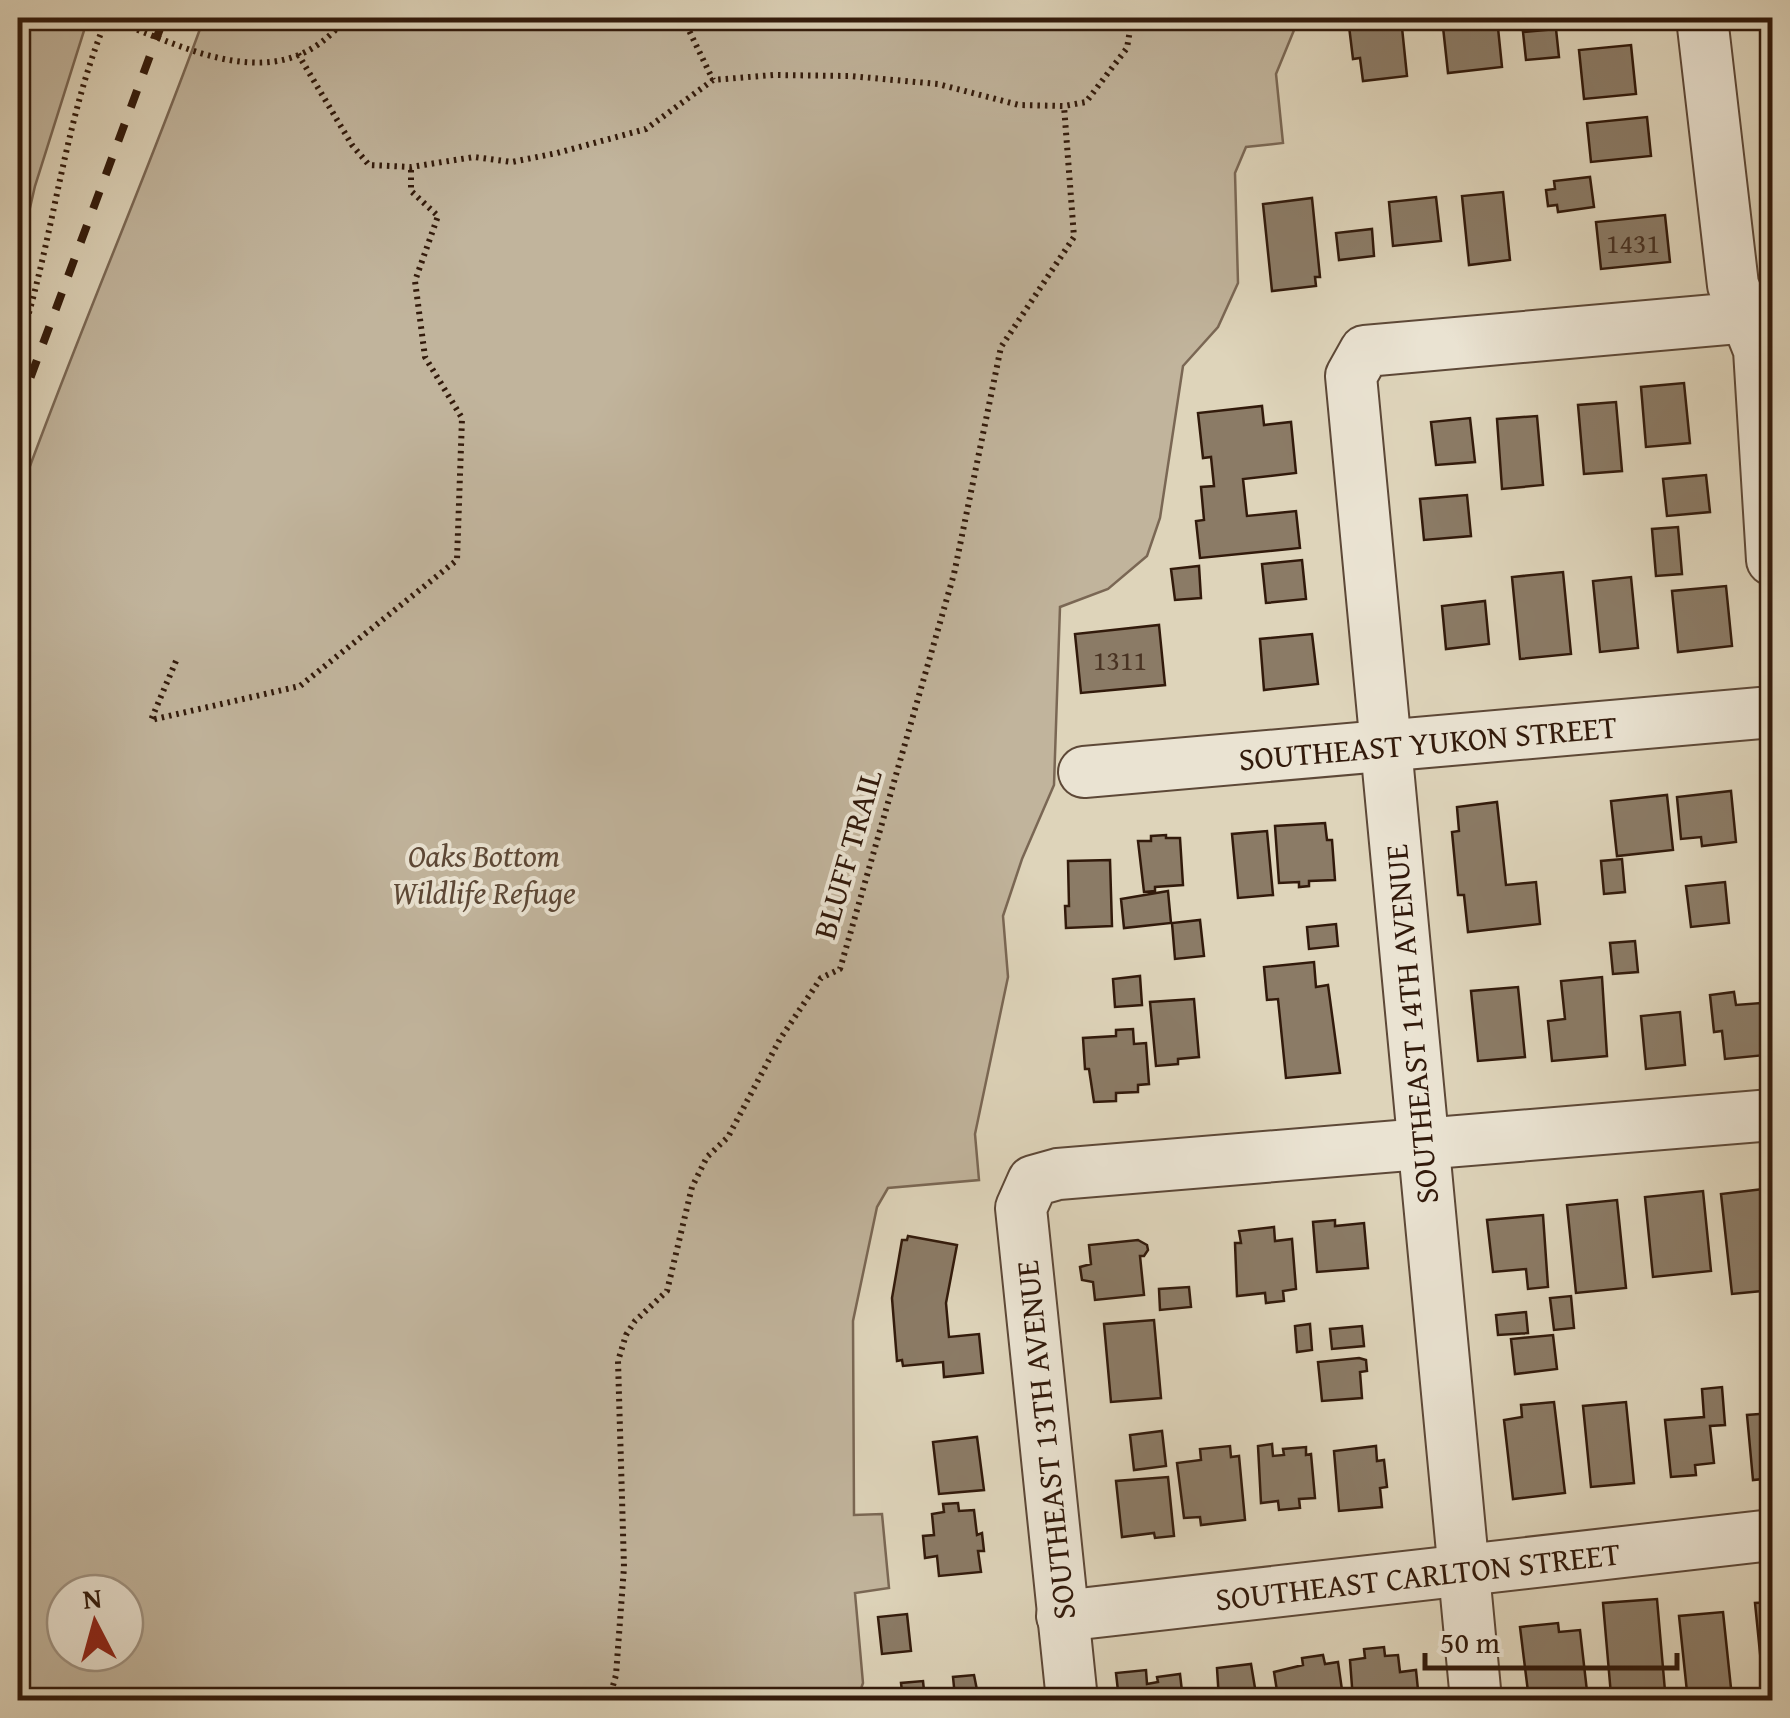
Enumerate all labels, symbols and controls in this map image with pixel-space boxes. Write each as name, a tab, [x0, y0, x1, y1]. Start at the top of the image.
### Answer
house number: 1431	[1606, 222, 1660, 263]
house number: 1311	[1093, 639, 1147, 680]
street label: SOUTHEAST YUKON STREET	[1237, 702, 1619, 782]
street label: BLUFF TRAIL	[800, 763, 894, 944]
park label: Oaks Bottom Wildlife Refuge	[392, 832, 576, 916]
street label: SOUTHEAST 14TH AVENUE	[1372, 842, 1450, 1206]
street label: SOUTHEAST 13TH AVENUE	[1003, 1258, 1087, 1622]
street label: SOUTHEAST CARLTON STREET	[1213, 1529, 1623, 1622]
north arrow	[45, 1573, 145, 1673]
text: N	[81, 1576, 104, 1619]
scale bar	[1425, 1608, 1678, 1670]
text: 50 m	[1440, 1620, 1500, 1664]

